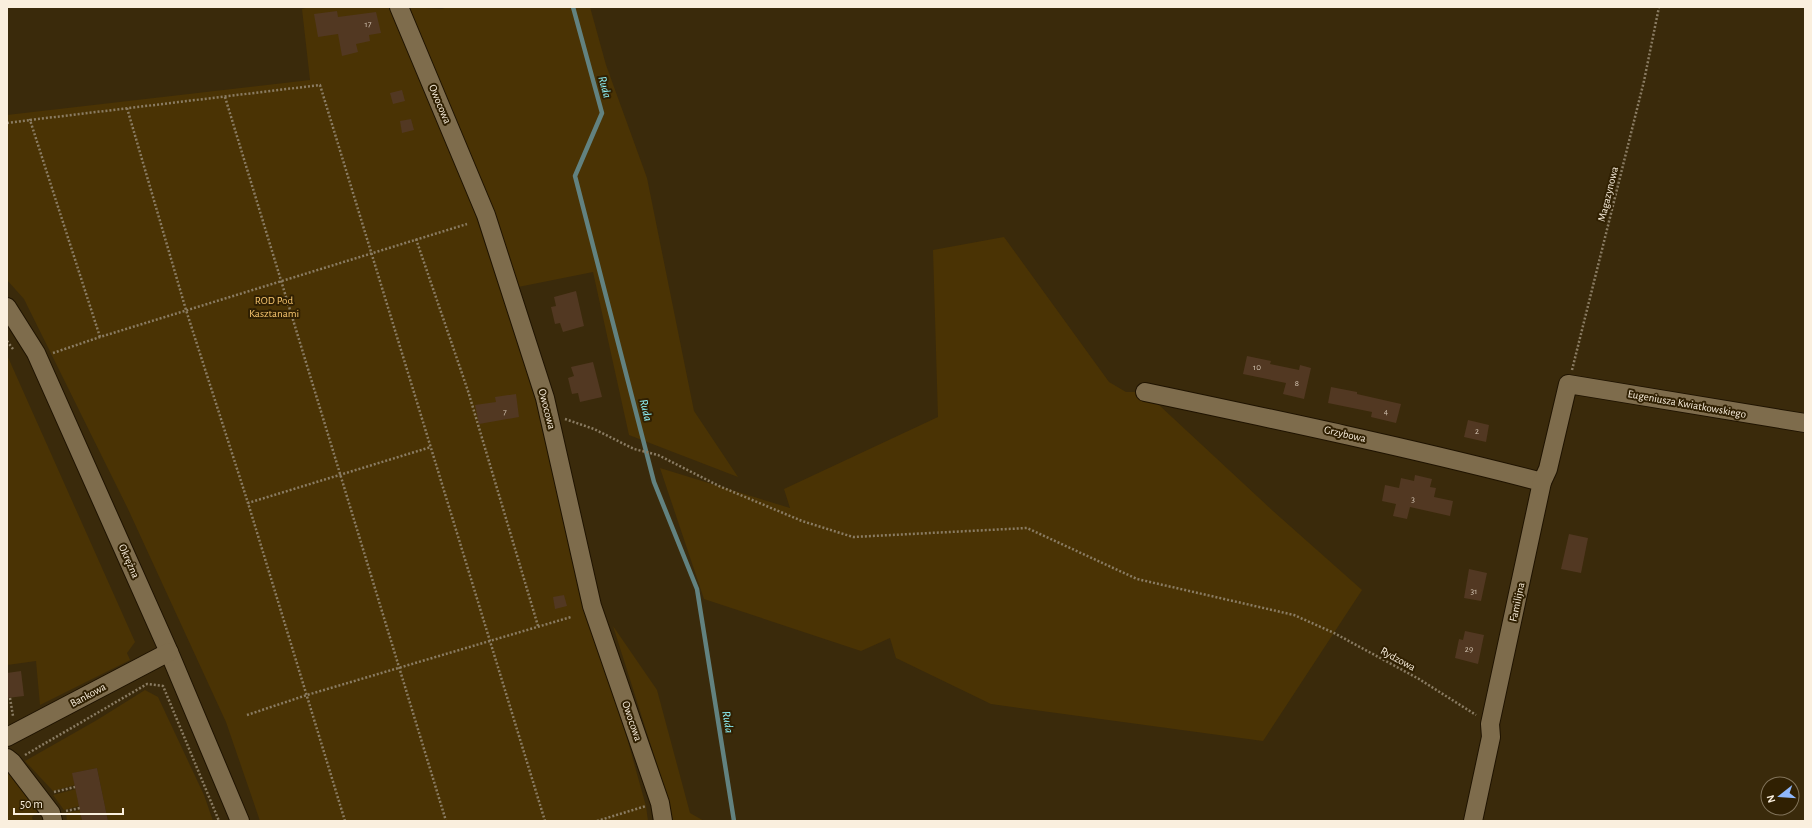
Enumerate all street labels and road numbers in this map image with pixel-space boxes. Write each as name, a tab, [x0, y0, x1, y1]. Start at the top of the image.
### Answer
street label: Owocowa	[427, 83, 453, 125]
street label: Magazynowa	[1596, 165, 1620, 223]
street label: Owocowa	[537, 388, 557, 430]
street label: Eugeniusza Kwiatkowskiego	[1627, 388, 1747, 420]
street label: Grzybowa	[1323, 424, 1367, 444]
street label: Okrężna	[117, 542, 141, 580]
street label: Familijna	[1507, 581, 1527, 623]
street label: Rydzowa	[1379, 645, 1417, 673]
street label: Bankowa	[68, 681, 108, 709]
street label: Owocowa	[620, 700, 644, 742]

